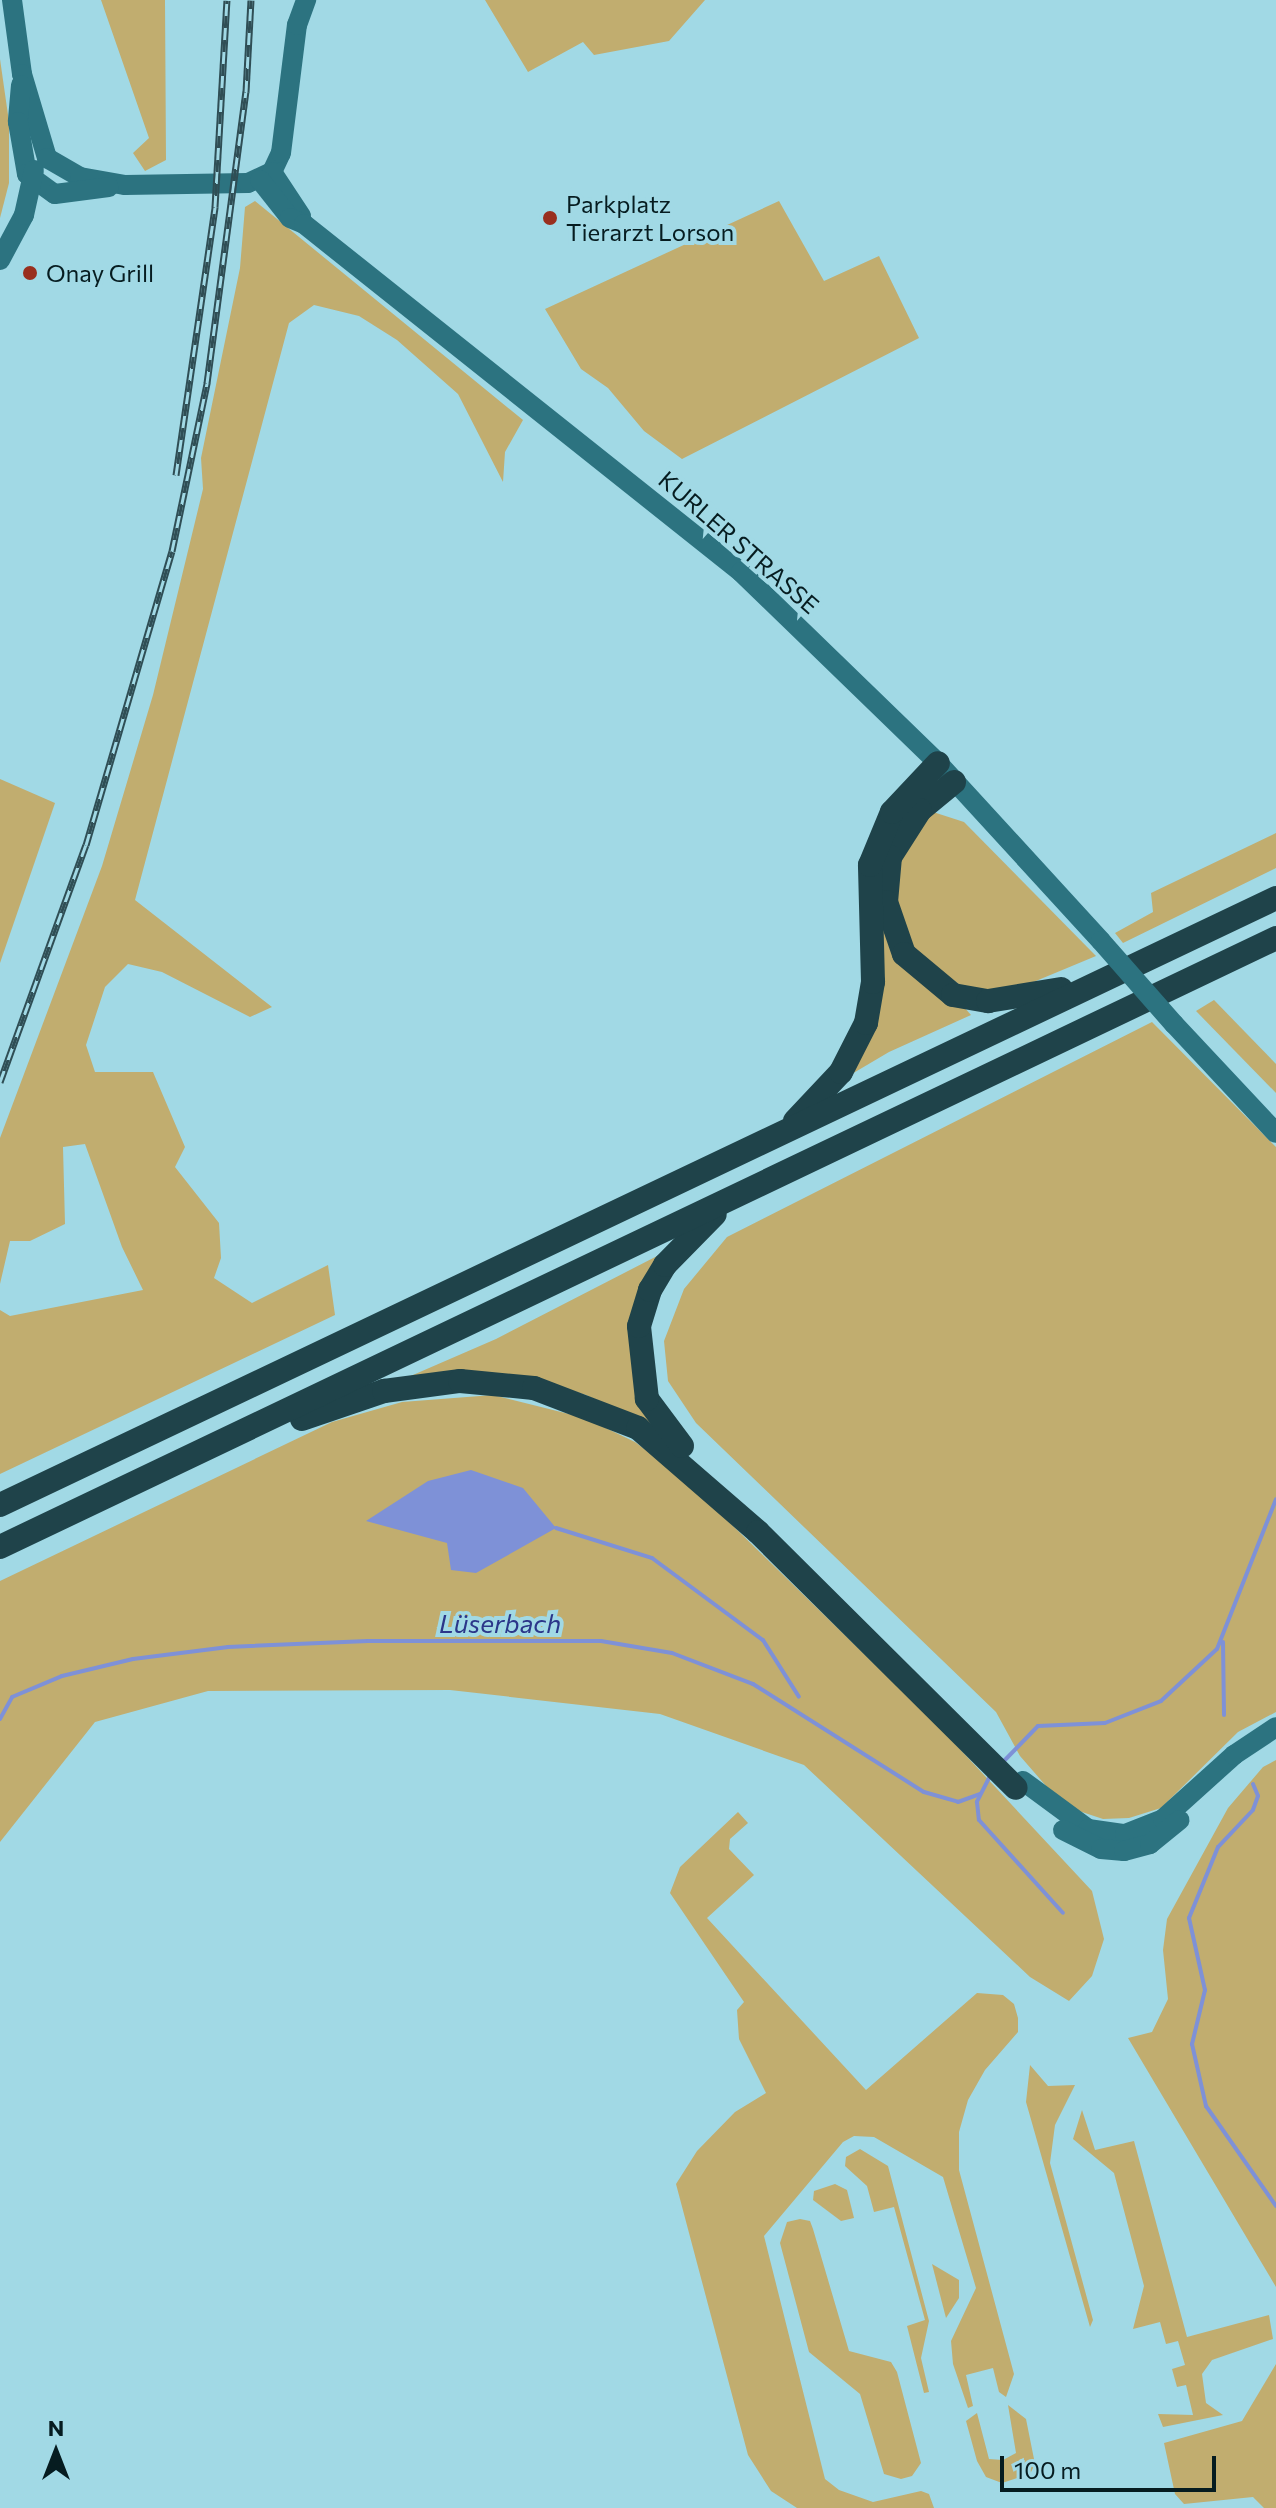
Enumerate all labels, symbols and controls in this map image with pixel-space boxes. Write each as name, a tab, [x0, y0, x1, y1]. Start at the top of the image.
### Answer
place label: Parkplatz Tierarzt Lorson	[566, 190, 734, 246]
marker: Parkplatz Tierarzt Lorson	[541, 209, 559, 227]
place label: Onay Grill	[46, 259, 154, 287]
marker: Onay Grill	[21, 264, 39, 282]
street label: KURLER STRASSE	[653, 465, 825, 619]
water label: Lüserbach	[439, 1607, 561, 1639]
north arrow	[16, 2412, 96, 2492]
text: N	[48, 2414, 64, 2441]
scale bar	[1004, 2440, 1220, 2490]
text: 100 m	[1014, 2455, 1081, 2484]

